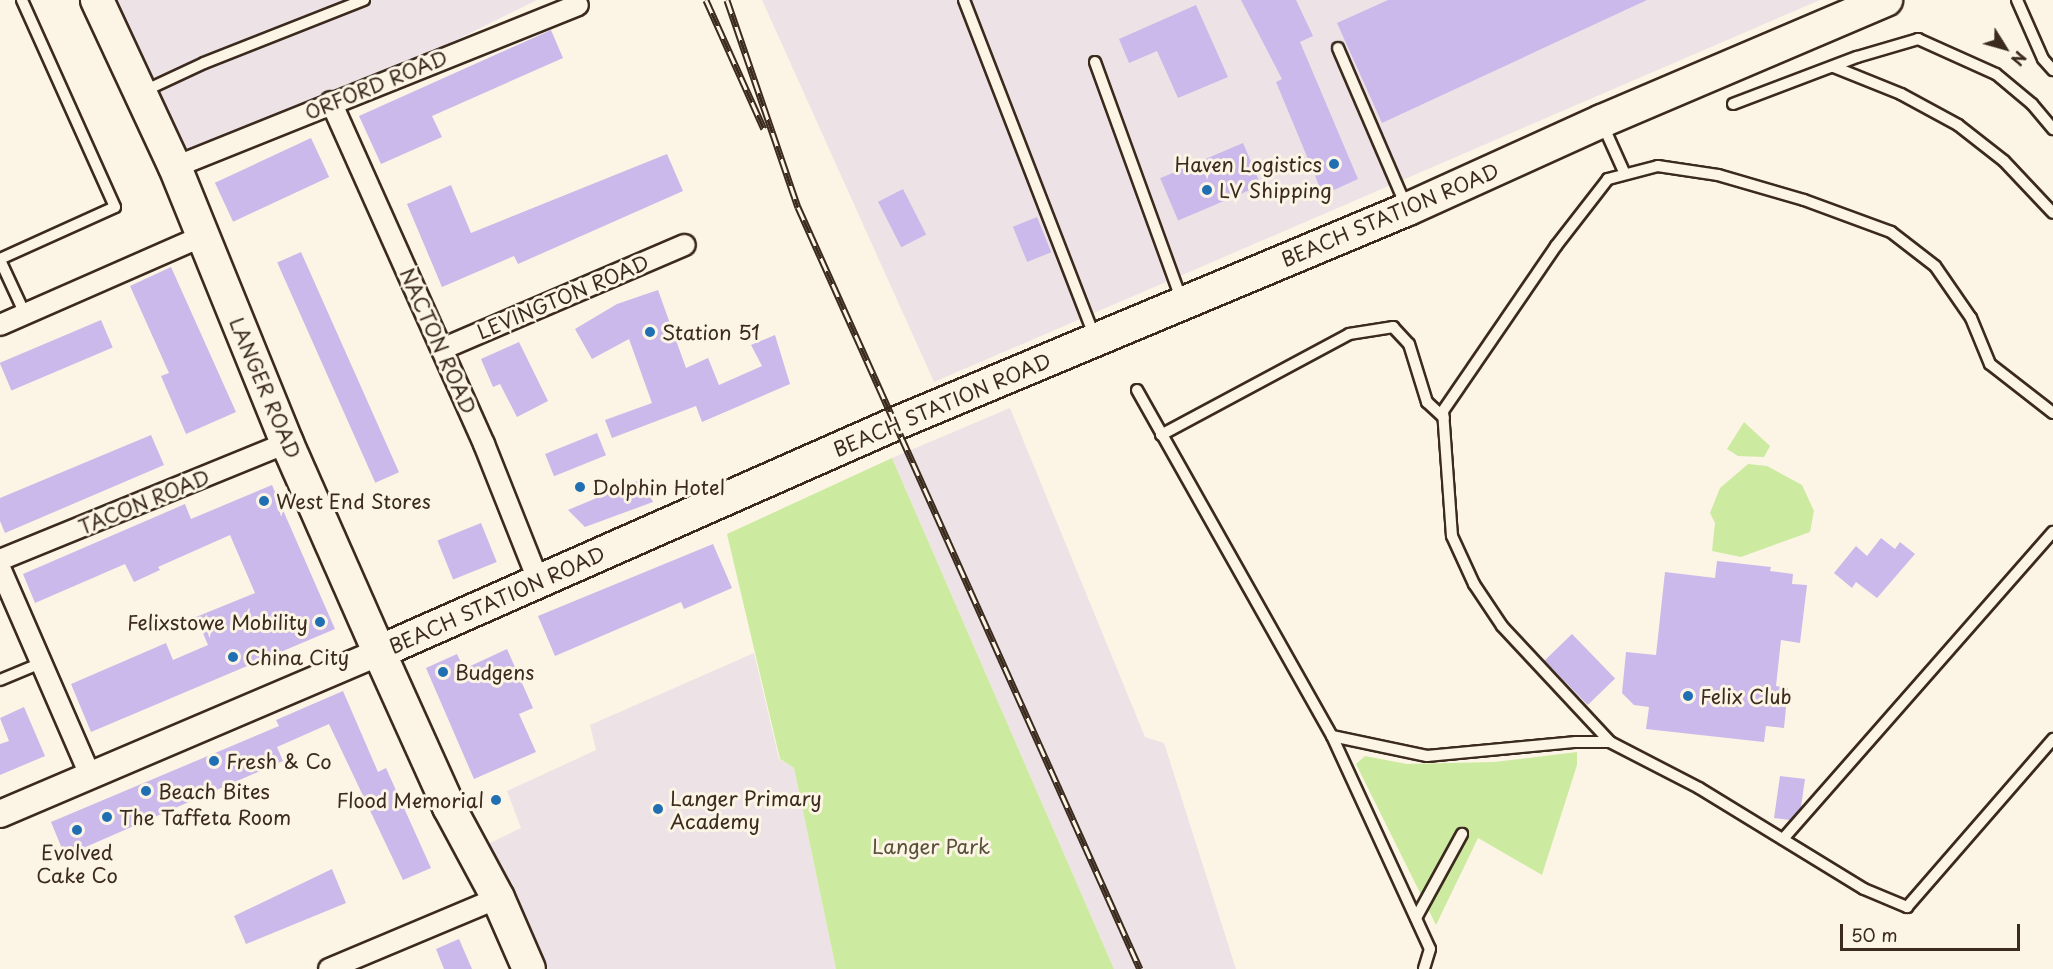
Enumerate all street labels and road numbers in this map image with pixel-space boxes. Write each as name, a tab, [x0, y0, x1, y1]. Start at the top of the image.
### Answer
street label: ORFORD ROAD	[301, 45, 451, 125]
street label: BEACH STATION ROAD	[1277, 158, 1503, 272]
street label: LEVINGTON ROAD	[473, 250, 653, 344]
street label: NACTON ROAD	[395, 264, 481, 418]
street label: LANGER ROAD	[224, 313, 306, 463]
street label: BEACH STATION ROAD	[829, 348, 1055, 462]
street label: TACON ROAD	[75, 465, 213, 539]
street label: BEACH STATION ROAD	[385, 541, 609, 659]

